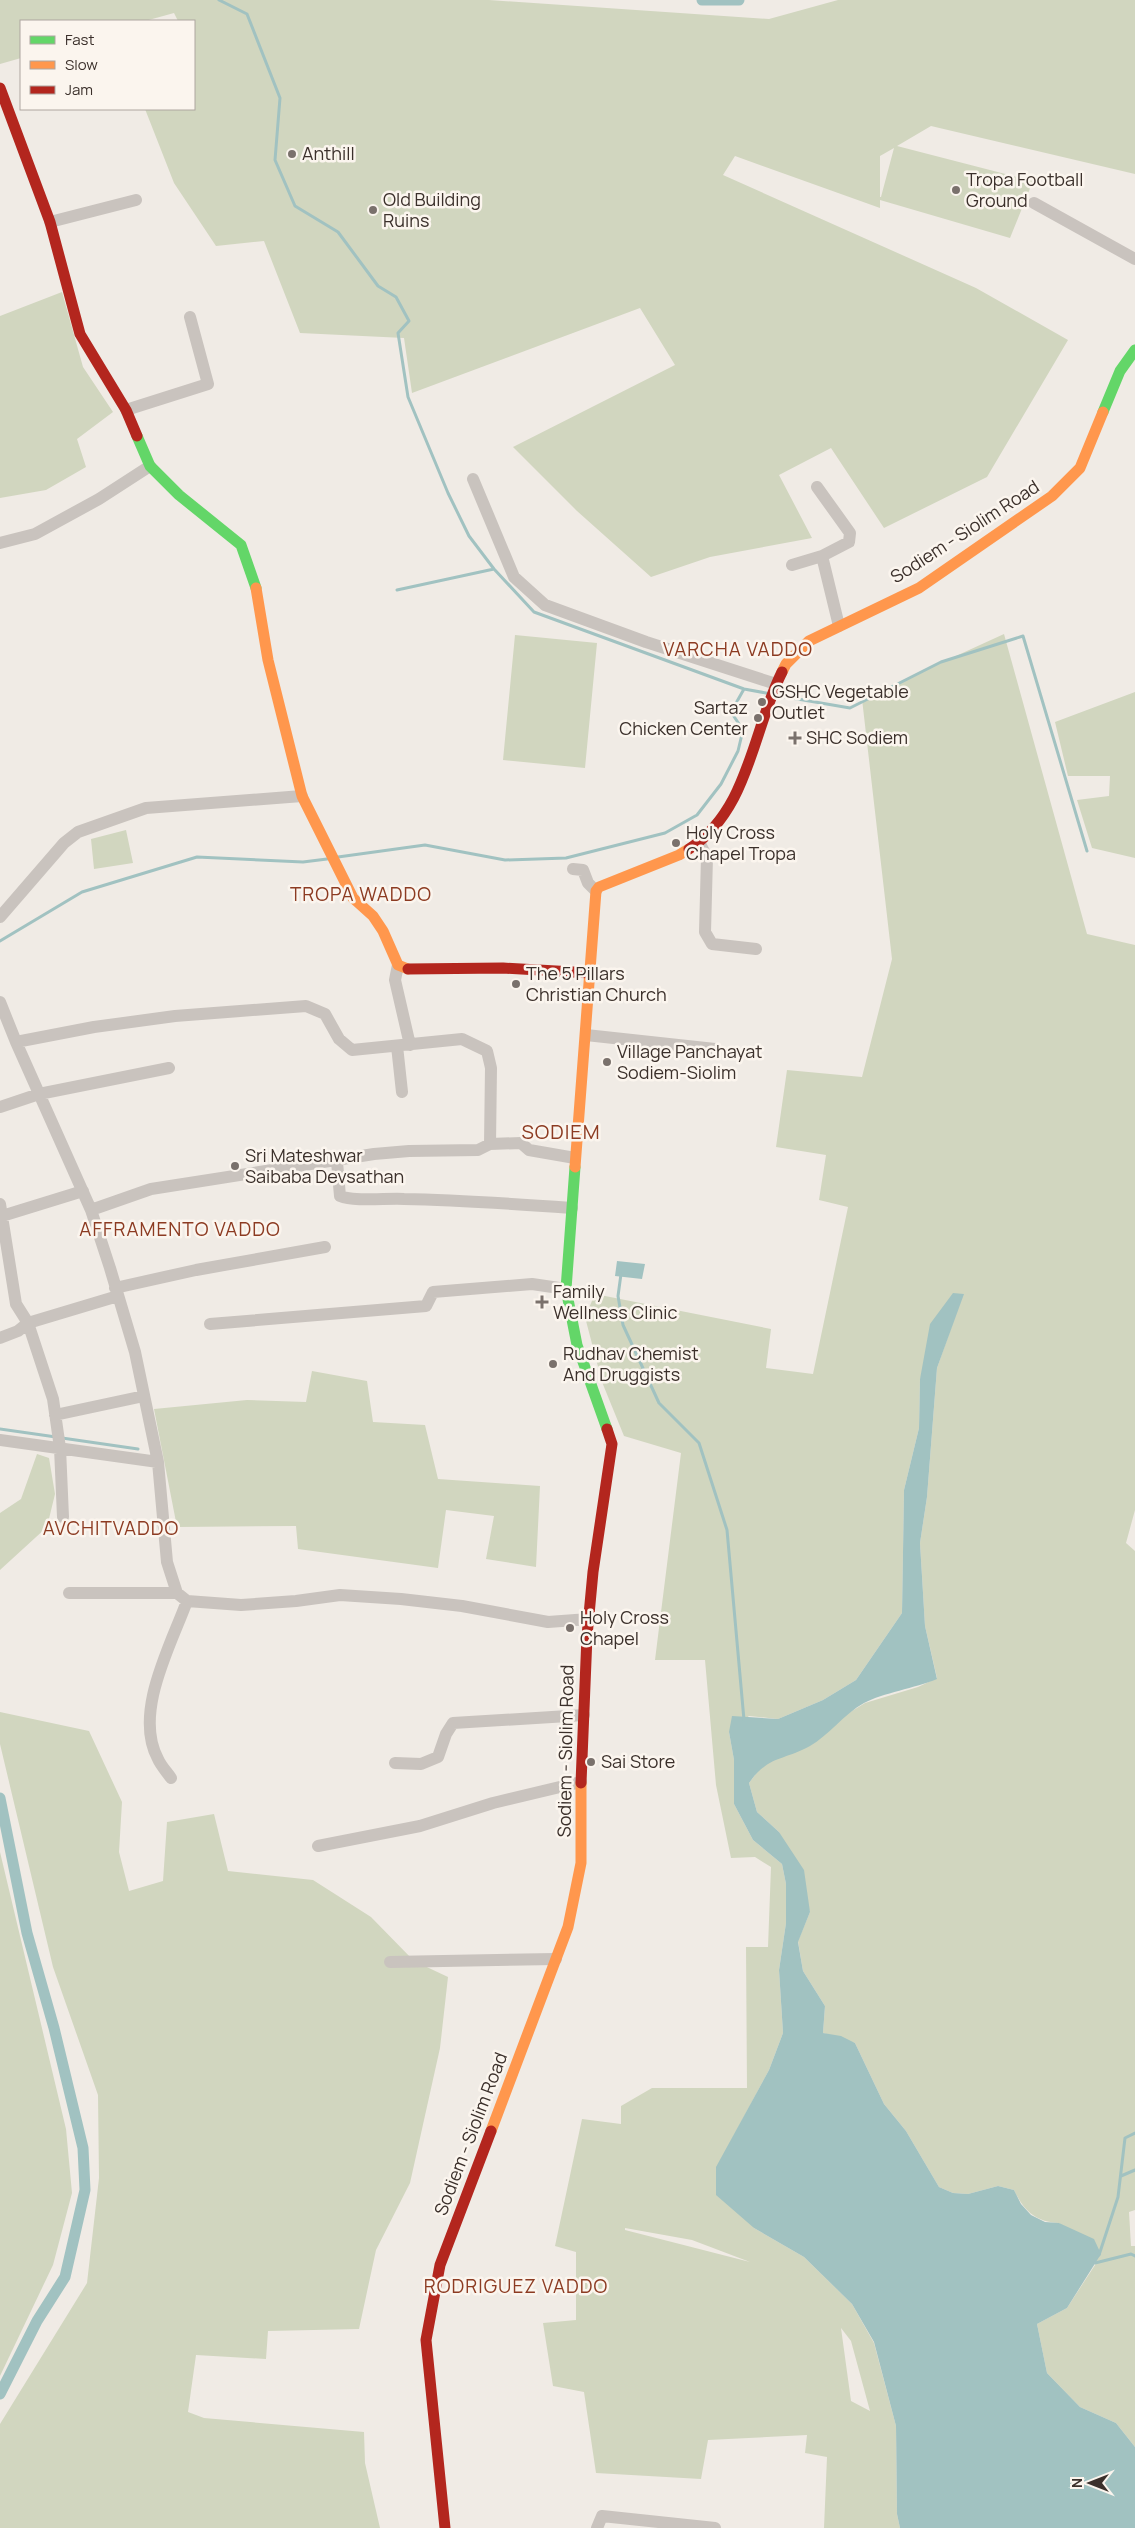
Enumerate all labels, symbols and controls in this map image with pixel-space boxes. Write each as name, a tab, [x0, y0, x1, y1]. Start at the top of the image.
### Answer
legend	[20, 20, 195, 110]
text: Fast	[65, 29, 94, 50]
text: Slow	[65, 54, 98, 75]
text: Jam	[65, 79, 93, 100]
place label: Anthill	[302, 141, 355, 165]
marker: Anthill	[286, 148, 298, 160]
place label: Tropa Football Ground	[966, 167, 1083, 212]
marker: Tropa Football Ground	[950, 184, 962, 196]
place label: Old Building Ruins	[383, 187, 481, 232]
marker: Old Building Ruins	[367, 204, 379, 216]
street label: Sodiem - Siolim Road	[885, 474, 1043, 588]
district label: VARCHA VADDO	[663, 636, 813, 662]
place label: GSHC Vegetable Outlet	[772, 679, 909, 724]
place label: Sartaz Chicken Center	[619, 695, 749, 740]
marker: GSHC Vegetable Outlet	[756, 696, 768, 708]
marker: Sartaz Chicken Center	[752, 712, 764, 724]
place label: SHC Sodiem	[806, 725, 908, 749]
marker: SHC Sodiem	[788, 731, 802, 745]
place label: Holy Cross Chapel Tropa	[686, 820, 796, 865]
marker: Holy Cross Chapel Tropa	[670, 837, 682, 849]
district label: TROPA WADDO	[290, 881, 432, 907]
place label: The 5 Pillars Christian Church	[526, 961, 667, 1006]
marker: The 5 Pillars Christian Church	[510, 978, 522, 990]
place label: Village Panchayat Sodiem-Siolim	[617, 1039, 762, 1084]
marker: Village Panchayat Sodiem-Siolim	[601, 1056, 613, 1068]
district label: SODIEM	[521, 1118, 601, 1145]
place label: Sri Mateshwar Saibaba Devsathan	[245, 1143, 404, 1188]
marker: Sri Mateshwar Saibaba Devsathan	[229, 1160, 241, 1172]
district label: AFFRAMENTO VADDO	[79, 1216, 281, 1242]
place label: Family Wellness Clinic	[553, 1279, 678, 1324]
marker: Family Wellness Clinic	[535, 1295, 549, 1309]
place label: Rudhav Chemist And Druggists	[563, 1341, 699, 1386]
marker: Rudhav Chemist And Druggists	[547, 1358, 559, 1370]
district label: AVCHITVADDO	[43, 1515, 179, 1541]
place label: Holy Cross Chapel	[580, 1605, 669, 1650]
marker: Holy Cross Chapel	[564, 1622, 576, 1634]
street label: Sodiem - Siolim Road	[551, 1664, 579, 1838]
place label: Sai Store	[601, 1749, 675, 1773]
marker: Sai Store	[585, 1756, 597, 1768]
street label: Sodiem - Siolim Road	[428, 2049, 512, 2219]
district label: RODRIGUEZ VADDO	[424, 2273, 608, 2299]
north arrow	[1065, 2458, 1115, 2508]
text: N	[1067, 2478, 1086, 2488]

